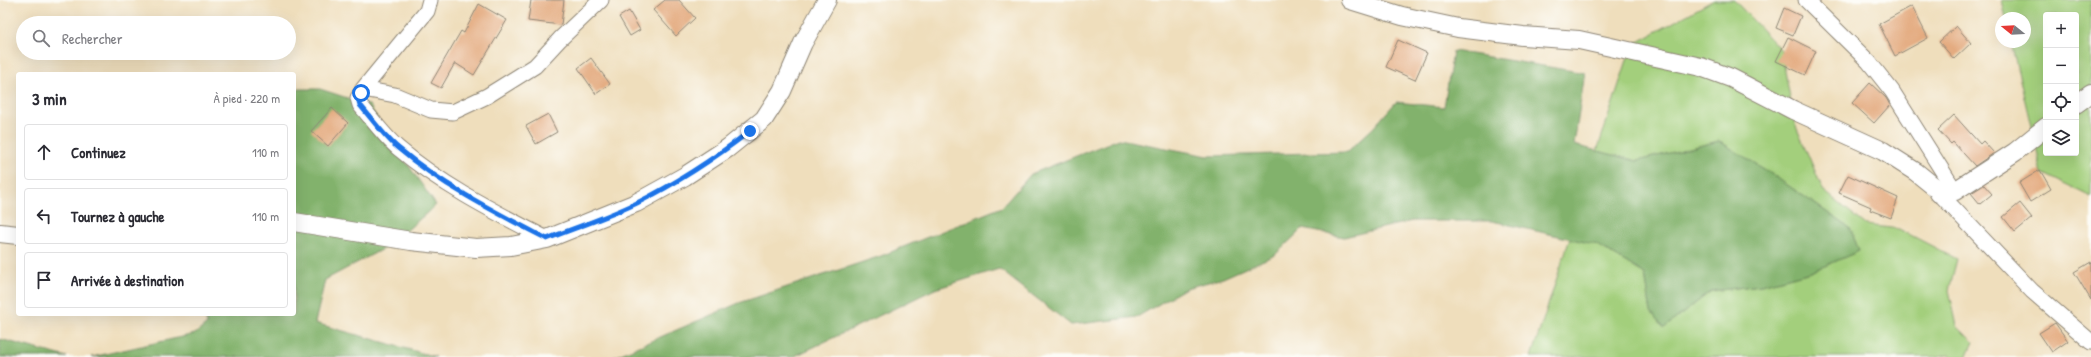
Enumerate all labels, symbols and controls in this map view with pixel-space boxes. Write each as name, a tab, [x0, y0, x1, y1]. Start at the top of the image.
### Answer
north arrow	[1995, 12, 2031, 48]
map controls	[2043, 12, 2079, 156]
button: +	[2043, 12, 2079, 48]
search box	[16, 16, 296, 60]
icon: search	[30, 27, 52, 49]
text: Rechercher	[62, 28, 123, 49]
button: −	[2043, 48, 2079, 84]
route start	[352, 84, 370, 102]
button: locate	[2043, 84, 2079, 120]
text: 3 min	[32, 87, 67, 110]
text: À pied · 220 m	[214, 89, 280, 107]
button: layers	[2043, 120, 2079, 156]
route end	[741, 122, 759, 140]
icon: ahead	[33, 141, 55, 163]
text: Continuez	[71, 142, 126, 163]
text: 110 m	[252, 143, 279, 161]
icon: left	[33, 205, 55, 227]
text: Tournez à gauche	[71, 206, 164, 227]
text: 110 m	[252, 207, 279, 225]
icon: arrive	[33, 269, 55, 291]
text: Arrivée à destination	[71, 270, 184, 291]

